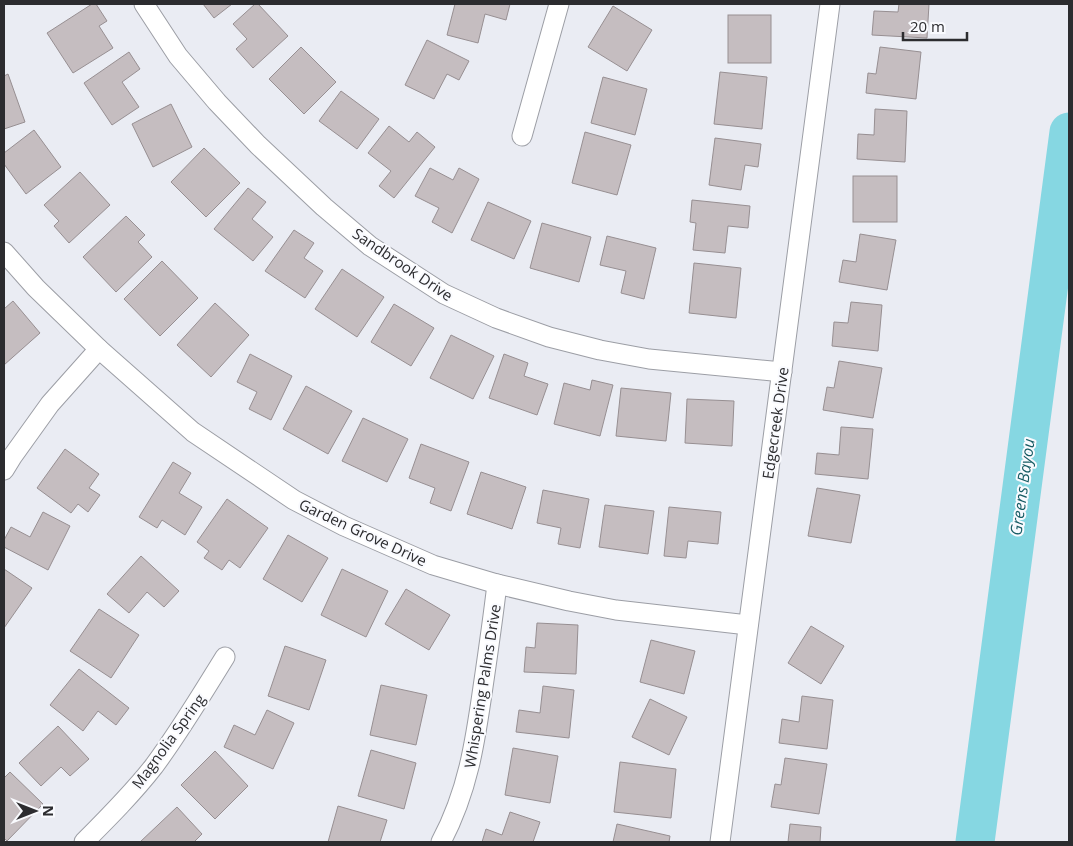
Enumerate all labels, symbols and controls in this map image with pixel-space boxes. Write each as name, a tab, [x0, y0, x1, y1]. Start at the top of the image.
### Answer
scale bar	[903, 10, 967, 42]
text: 20 m	[910, 16, 945, 36]
street label: Sandbrook Drive	[349, 223, 457, 305]
street label: Edgecreek Drive	[757, 366, 793, 480]
water label: Greens Bayou	[1004, 437, 1040, 537]
street label: Garden Grove Drive	[296, 494, 430, 570]
street label: Whispering Palms Drive	[459, 603, 505, 769]
street label: Magnolia Spring	[127, 690, 209, 792]
north arrow	[10, 786, 60, 836]
text: N	[39, 805, 58, 817]

